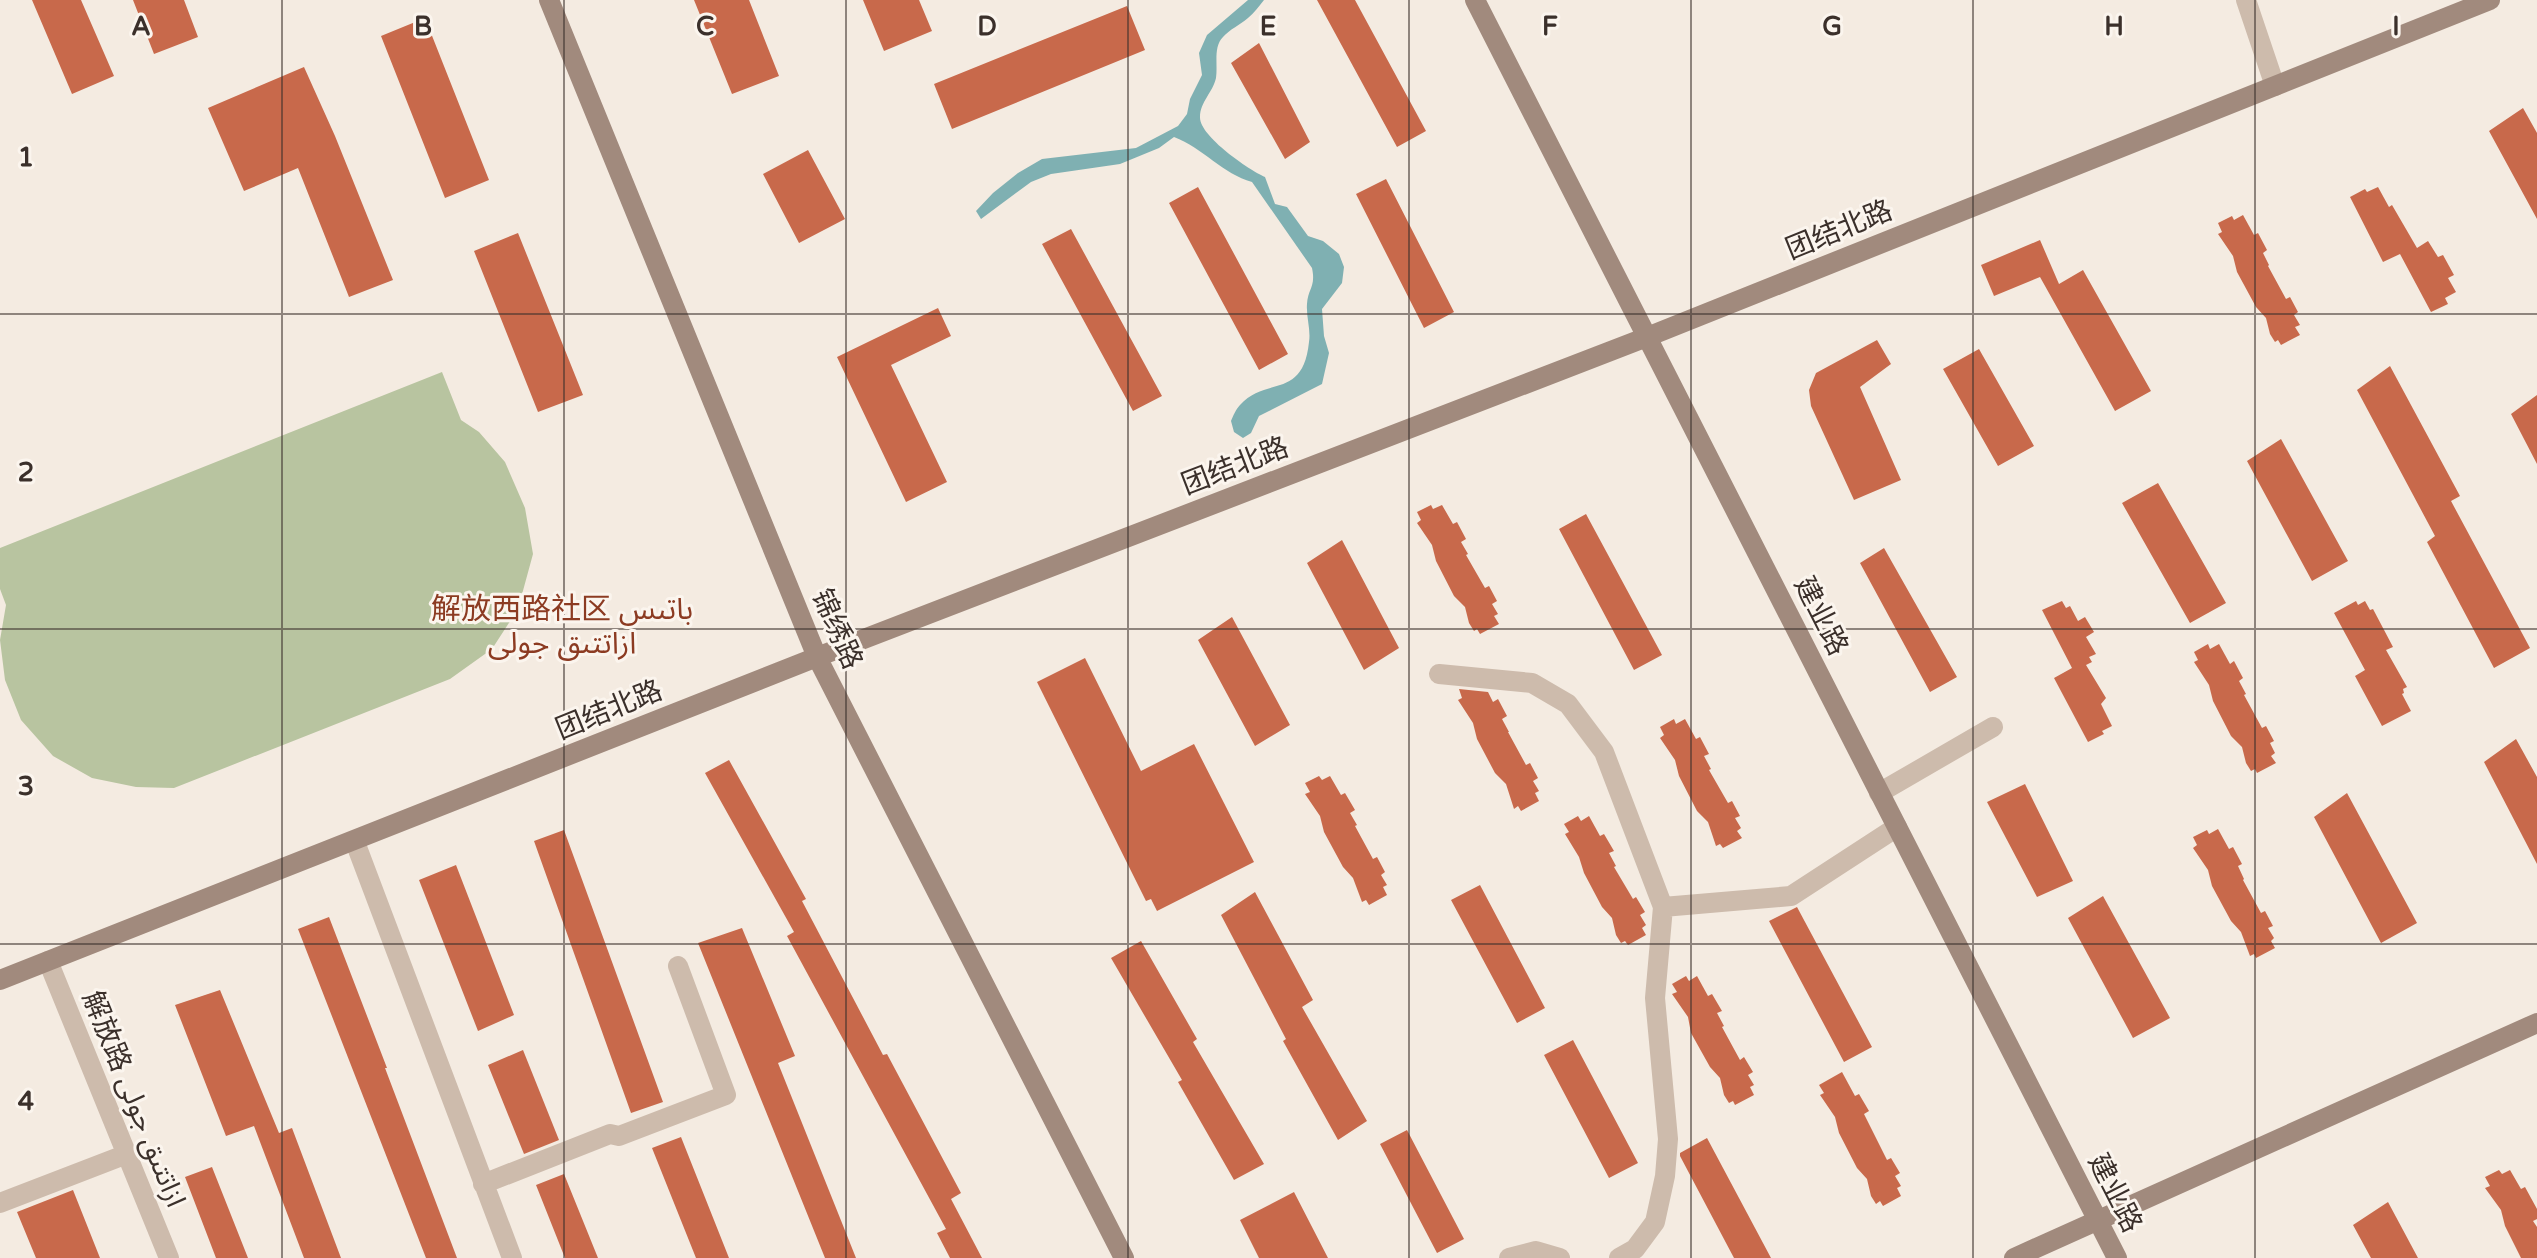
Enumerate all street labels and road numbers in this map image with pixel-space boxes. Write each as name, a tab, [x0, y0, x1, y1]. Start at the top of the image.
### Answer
street label: 团结北路	[1781, 193, 1897, 267]
street label: 团结北路	[1177, 430, 1293, 502]
street label: 建业路	[1787, 571, 1855, 661]
street label: 锦绣路	[804, 584, 870, 674]
street label: 团结北路	[551, 673, 667, 747]
street label: 解放路 ازاتتىق جولى	[75, 986, 193, 1212]
street label: 建业路	[2081, 1148, 2149, 1238]

